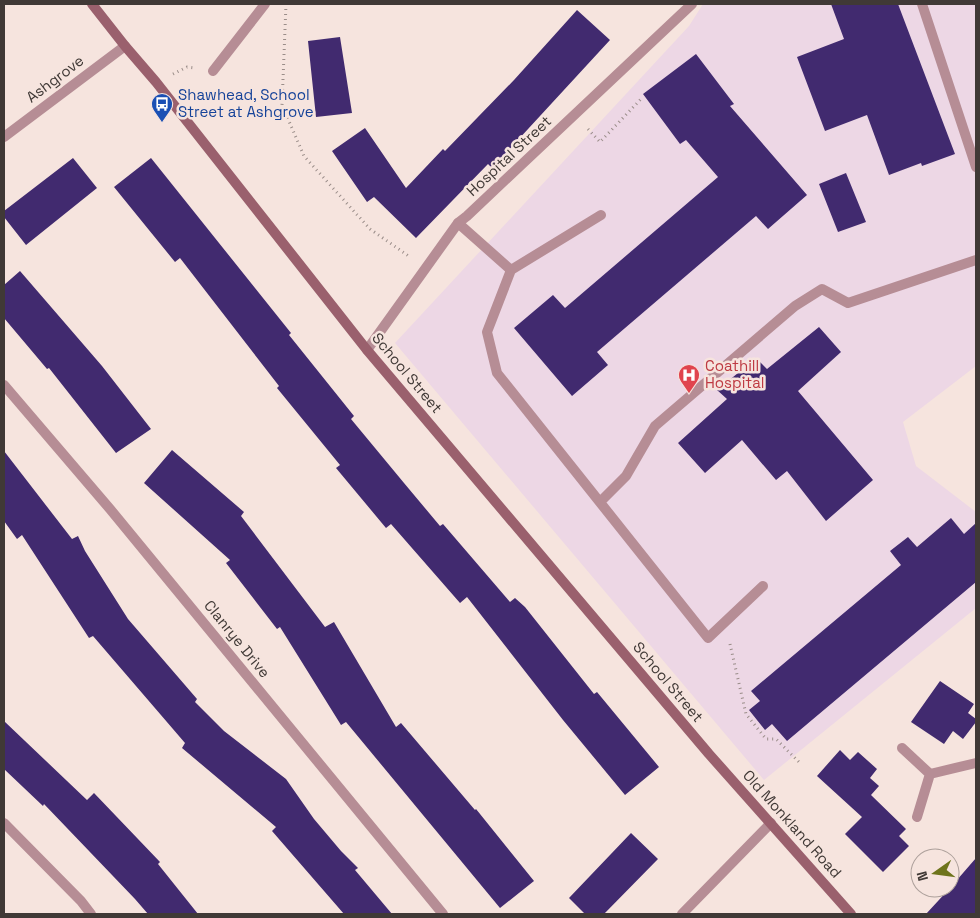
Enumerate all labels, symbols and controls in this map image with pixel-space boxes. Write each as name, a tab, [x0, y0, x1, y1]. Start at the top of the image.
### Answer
street label: Ashgrove	[22, 51, 87, 106]
place label: Shawhead, School Street at Ashgrove	[178, 85, 314, 121]
bus stop icon: Shawhead, School Street at Ashgrove	[150, 92, 174, 123]
street label: Hospital Street	[462, 111, 555, 200]
street label: School Street	[368, 329, 447, 417]
place label: Coathill Hospital	[705, 356, 765, 392]
hospital icon: Coathill Hospital	[677, 363, 701, 394]
street label: Clanrye Drive	[200, 596, 275, 682]
street label: School Street	[629, 638, 708, 726]
street label: Old Monkland Road	[739, 766, 846, 882]
north arrow	[910, 848, 960, 898]
text: N	[913, 869, 932, 883]

